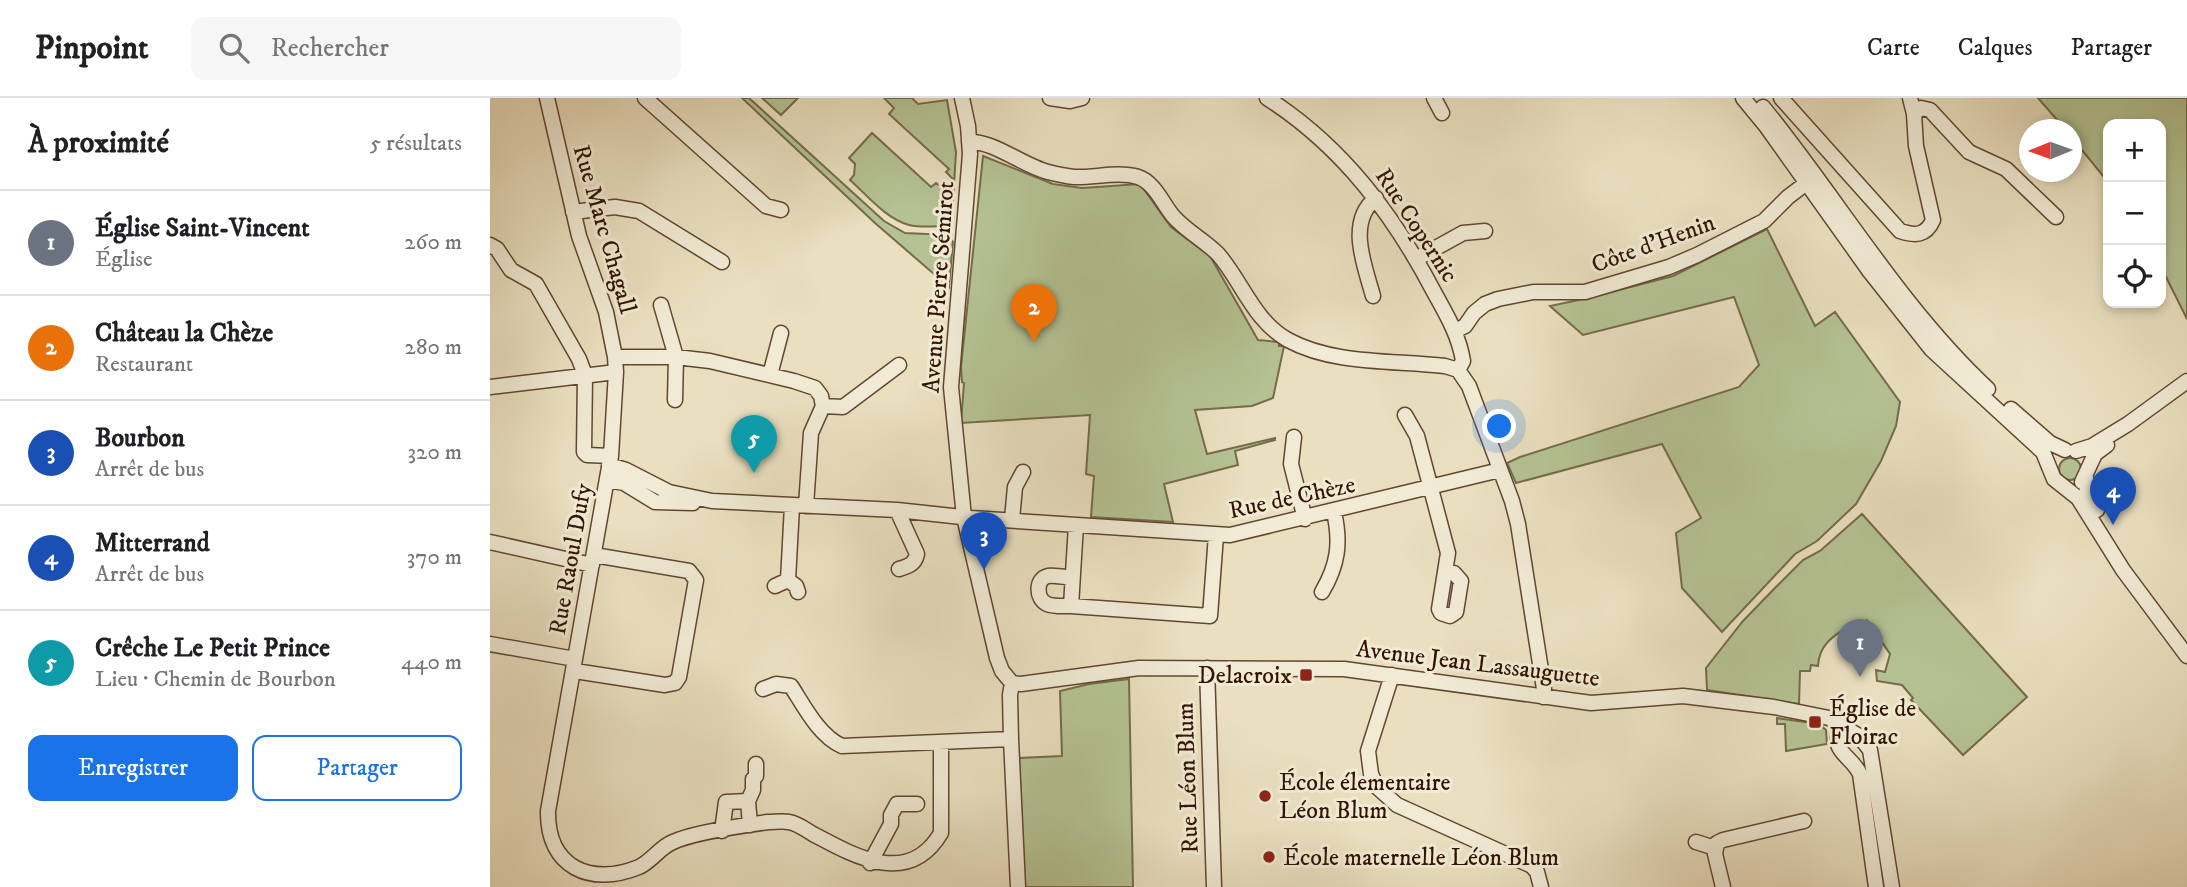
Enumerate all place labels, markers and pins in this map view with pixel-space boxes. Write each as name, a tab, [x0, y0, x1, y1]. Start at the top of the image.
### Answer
pin: 2	[1011, 284, 1057, 342]
pin: 5	[731, 415, 777, 473]
pin: 4	[2090, 467, 2136, 525]
pin: 3	[961, 512, 1007, 570]
pin: 1	[1837, 619, 1883, 677]
place label: Delacroix	[1198, 661, 1292, 691]
marker: Delacroix	[1298, 667, 1314, 683]
place label: Église de Floirac	[1829, 694, 1916, 752]
marker: Église de Floirac	[1807, 714, 1823, 730]
place label: École élementaire Léon Blum	[1279, 768, 1450, 826]
marker: École élementaire Léon Blum	[1257, 788, 1273, 804]
place label: École maternelle Léon Blum	[1283, 843, 1559, 873]
marker: École maternelle Léon Blum	[1261, 849, 1277, 865]

